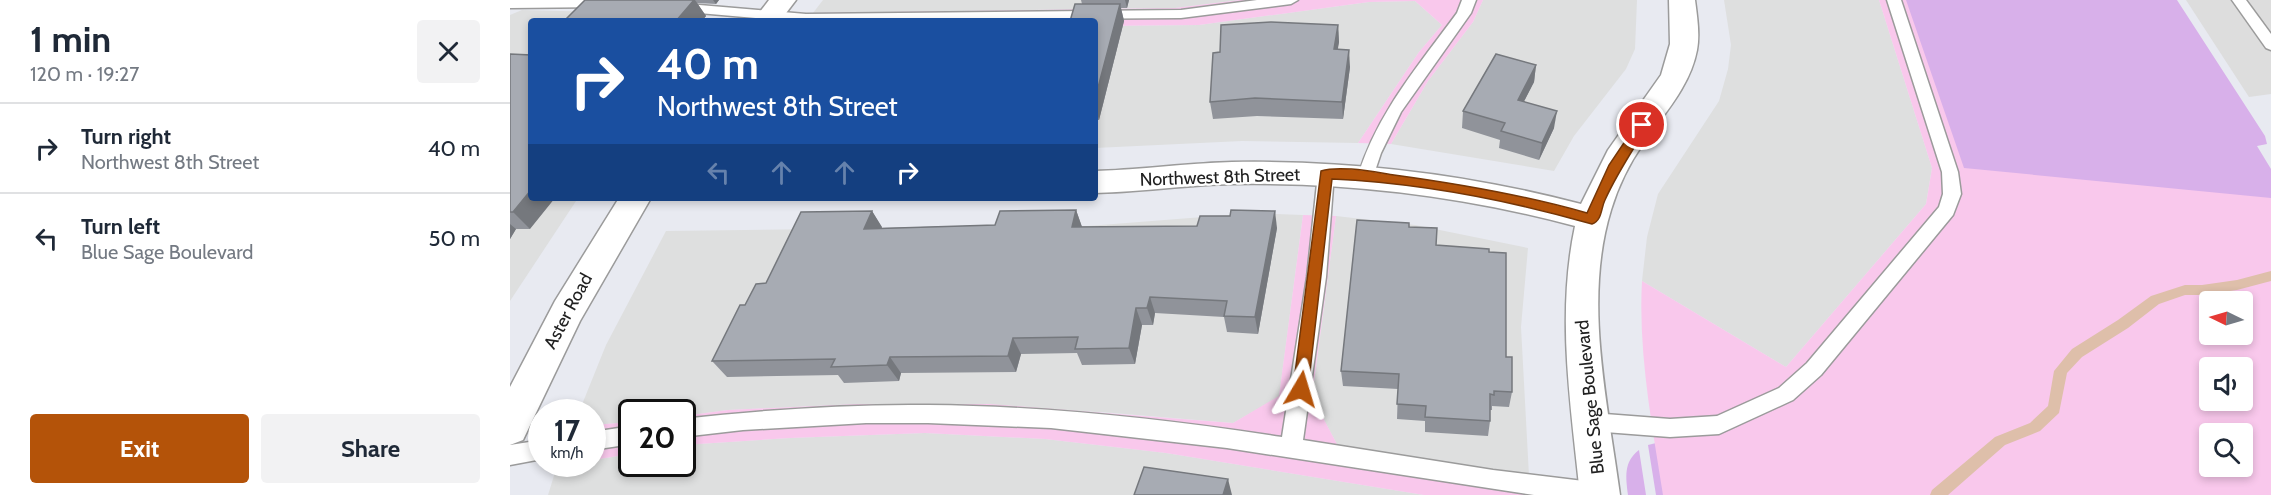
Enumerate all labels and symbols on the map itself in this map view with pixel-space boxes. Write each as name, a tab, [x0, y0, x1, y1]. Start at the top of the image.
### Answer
pin	[1616, 99, 1667, 150]
street label: Northwest 8th Street	[1139, 163, 1301, 191]
street label: Aster Road	[539, 269, 597, 353]
north arrow	[2199, 291, 2253, 345]
street label: Blue Sage Boulevard	[1571, 319, 1609, 475]
position arrow	[1269, 357, 1333, 421]
speed limit sign: 20	[618, 399, 696, 477]

